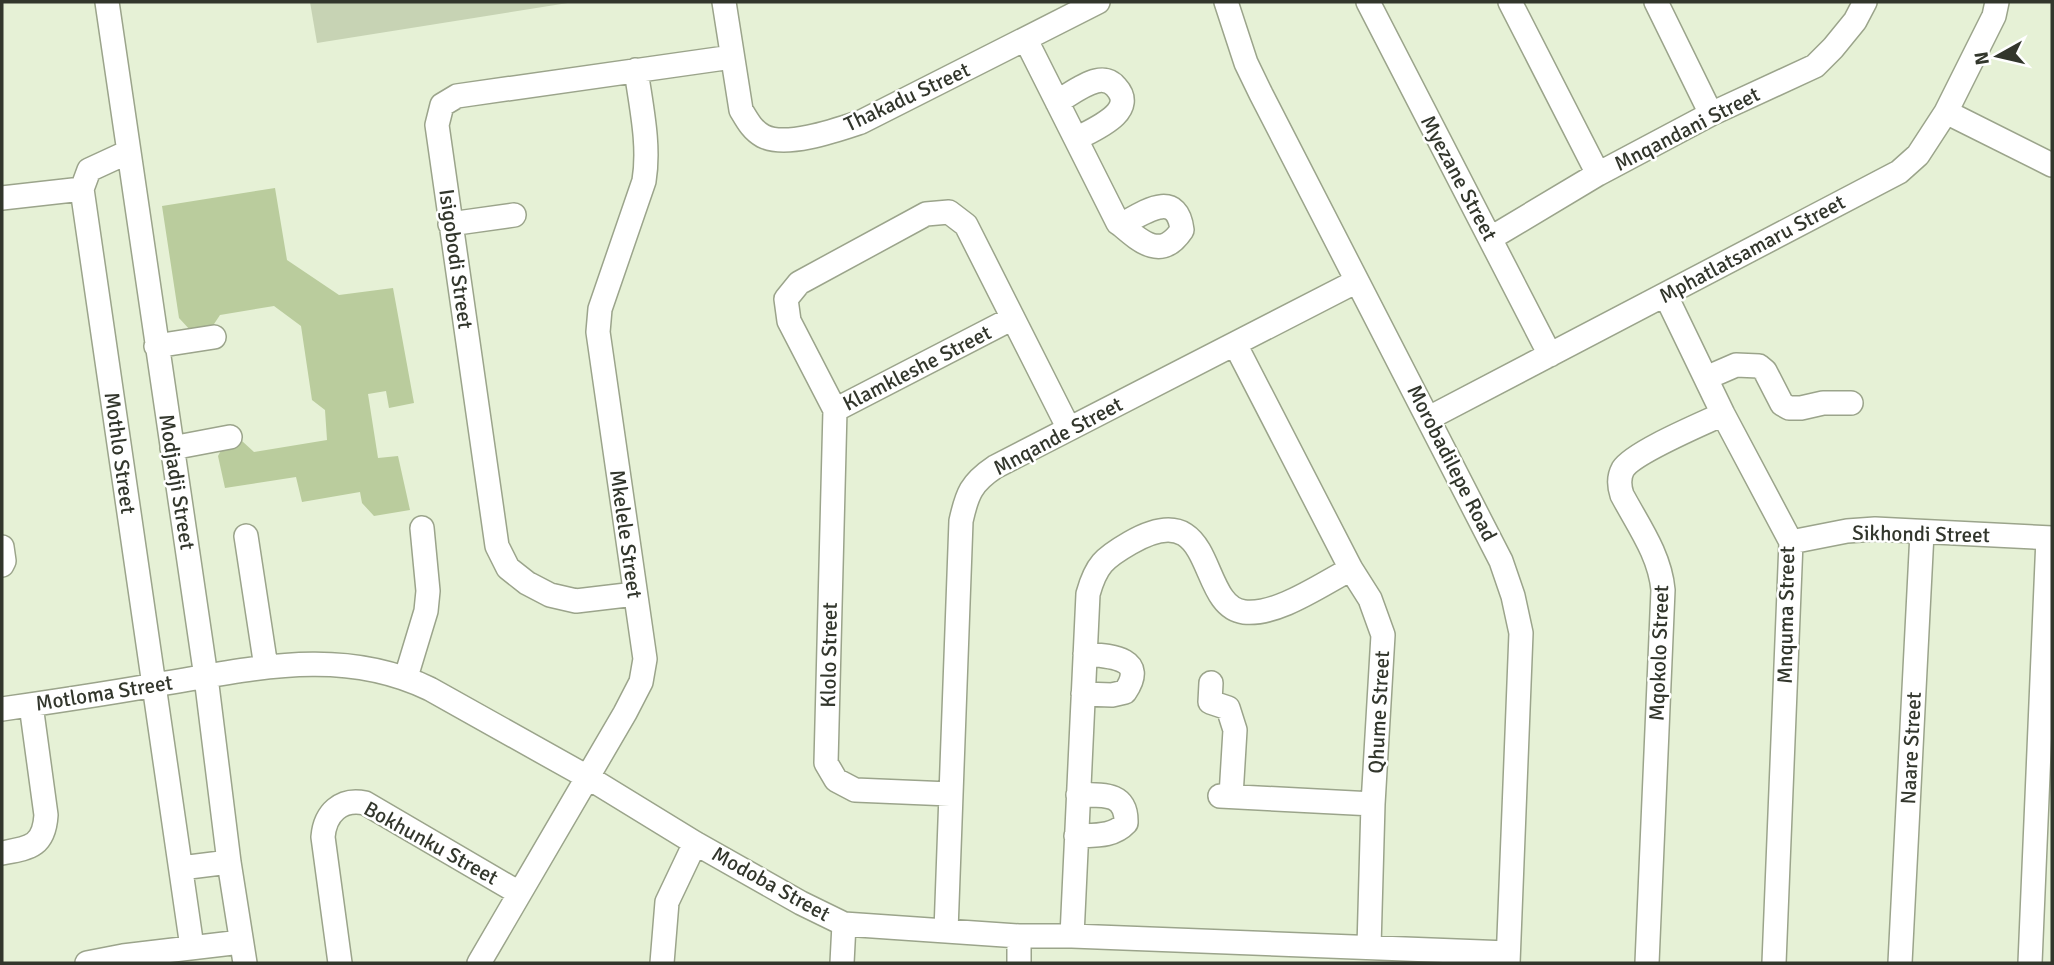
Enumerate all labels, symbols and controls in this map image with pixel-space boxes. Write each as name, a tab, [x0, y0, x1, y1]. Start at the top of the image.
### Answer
north arrow	[1963, 21, 2033, 91]
text: N	[1969, 50, 1995, 66]
street label: Thakadu Street	[840, 57, 974, 137]
street label: Mnqandani Street	[1610, 81, 1764, 177]
street label: Myezane Street	[1415, 111, 1503, 245]
street label: Isigobodi Street	[433, 187, 479, 331]
street label: Mphatlatsamaru Street	[1654, 189, 1850, 309]
street label: Klamkleshe Street	[838, 319, 996, 417]
street label: Morobadilepe Road	[1401, 380, 1503, 546]
street label: Mothlo Street	[99, 390, 141, 516]
street label: Mnqande Street	[989, 391, 1127, 481]
street label: Modjadji Street	[153, 412, 201, 552]
street label: Mkelele Street	[604, 468, 648, 600]
street label: Sikhondi Street	[1852, 520, 1990, 548]
street label: Mnquma Street	[1772, 546, 1800, 684]
street label: Mqokolo Street	[1644, 584, 1674, 722]
street label: Klolo Street	[815, 602, 843, 708]
street label: Qhume Street	[1363, 650, 1395, 774]
street label: Motloma Street	[33, 669, 175, 717]
street label: Naare Street	[1895, 691, 1927, 805]
street label: Bokhunku Street	[359, 795, 503, 891]
street label: Modoba Street	[707, 841, 835, 927]

